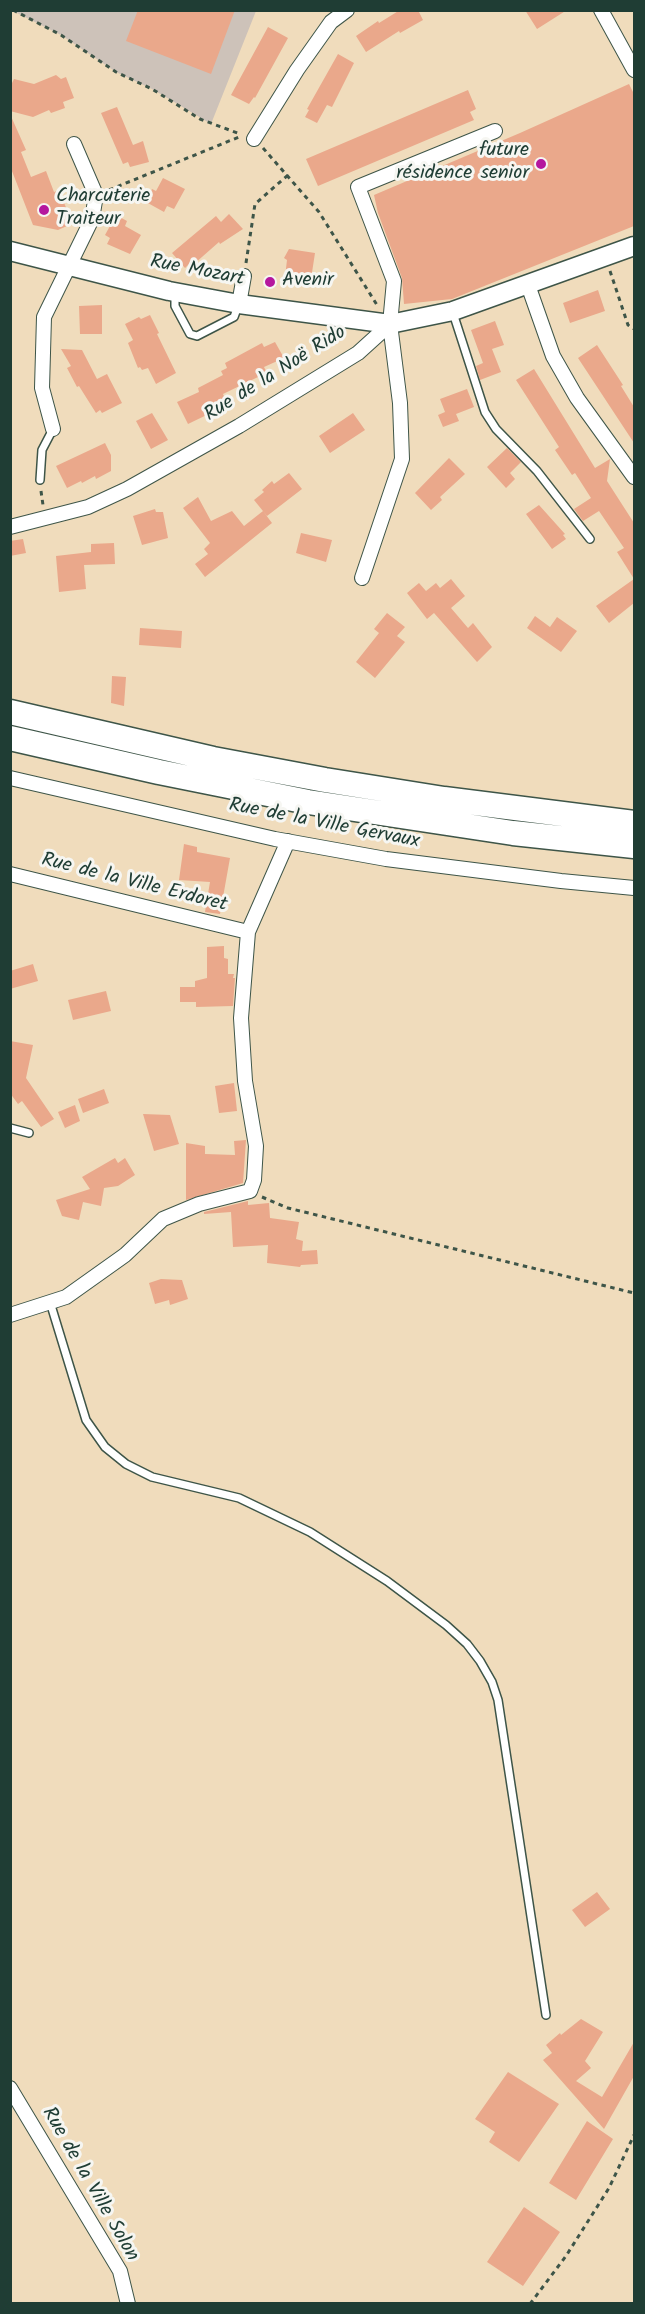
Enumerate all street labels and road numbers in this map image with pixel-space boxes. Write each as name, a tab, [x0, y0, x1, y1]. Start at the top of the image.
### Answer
street label: Rue Mozart	[148, 251, 246, 293]
street label: Rue de la Noë Rido	[201, 322, 351, 428]
street label: Rue de la Ville Gervaux	[227, 795, 421, 855]
street label: Rue de la Ville Erdoret	[39, 849, 229, 919]
street label: Rue de la Ville Solon	[35, 2104, 143, 2266]

